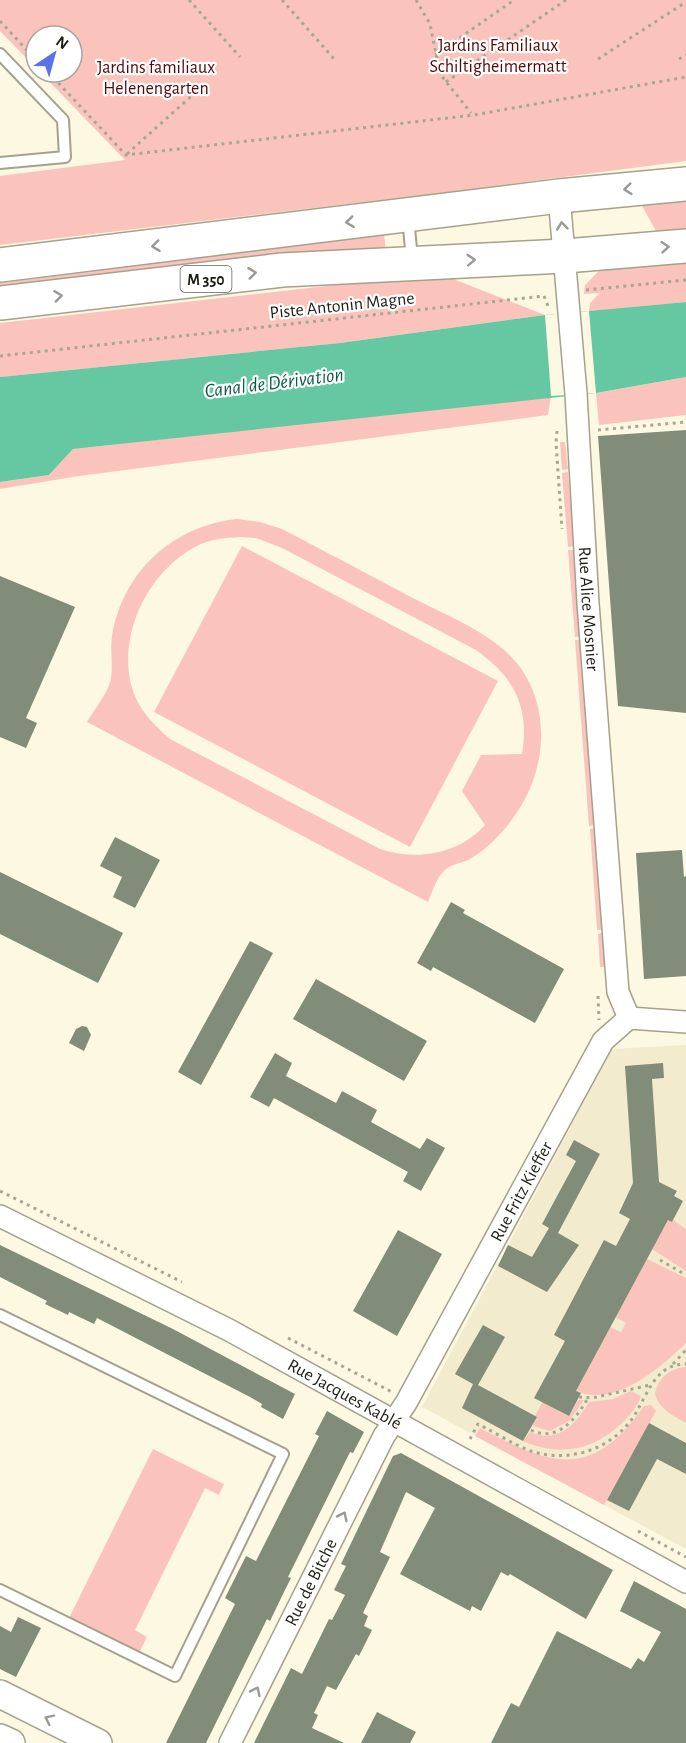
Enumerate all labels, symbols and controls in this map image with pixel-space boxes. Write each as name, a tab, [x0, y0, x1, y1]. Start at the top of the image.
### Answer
north arrow	[24, 24, 84, 84]
text: N	[53, 33, 71, 52]
park label: Jardins Familiaux Schiltigheimermatt	[430, 37, 567, 76]
park label: Jardins familiaux Helenengarten	[97, 59, 215, 98]
one-way arrow	[623, 182, 632, 195]
one-way arrow	[345, 215, 355, 228]
one-way arrow	[556, 221, 569, 230]
one-way arrow	[152, 239, 161, 252]
one-way arrow	[661, 241, 670, 254]
one-way arrow	[466, 254, 475, 267]
road number: M 350	[180, 266, 232, 292]
one-way arrow	[247, 267, 256, 280]
street label: Piste Antonin Magne	[269, 289, 415, 323]
one-way arrow	[54, 290, 63, 303]
water label: Canal de Dérivation	[204, 365, 345, 401]
street label: Rue Alice Mosnier	[575, 546, 601, 672]
street label: Rue Fritz Kieffer	[488, 1139, 557, 1245]
street label: Rue Jacques Kablé	[284, 1356, 404, 1433]
one-way arrow	[336, 1511, 348, 1522]
street label: Rue de Bitche	[282, 1536, 341, 1629]
one-way arrow	[249, 1686, 261, 1697]
one-way arrow	[44, 1714, 55, 1726]

